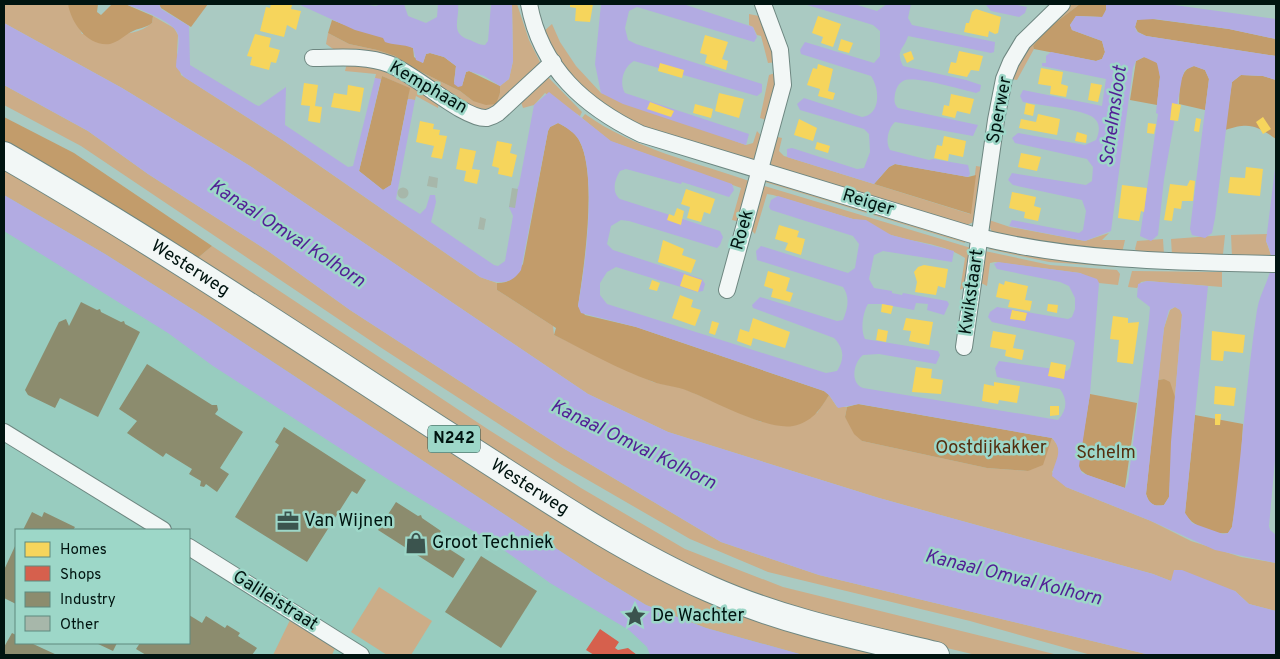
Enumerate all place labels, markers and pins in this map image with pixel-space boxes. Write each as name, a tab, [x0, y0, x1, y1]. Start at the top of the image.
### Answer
office icon: Van Wijnen	[275, 508, 301, 534]
place label: Van Wijnen	[304, 510, 393, 533]
shop icon: Groot Techniek	[403, 530, 429, 556]
place label: Groot Techniek	[432, 532, 554, 555]
place icon: De Wachter	[622, 603, 648, 629]
place label: De Wachter	[652, 605, 744, 628]

